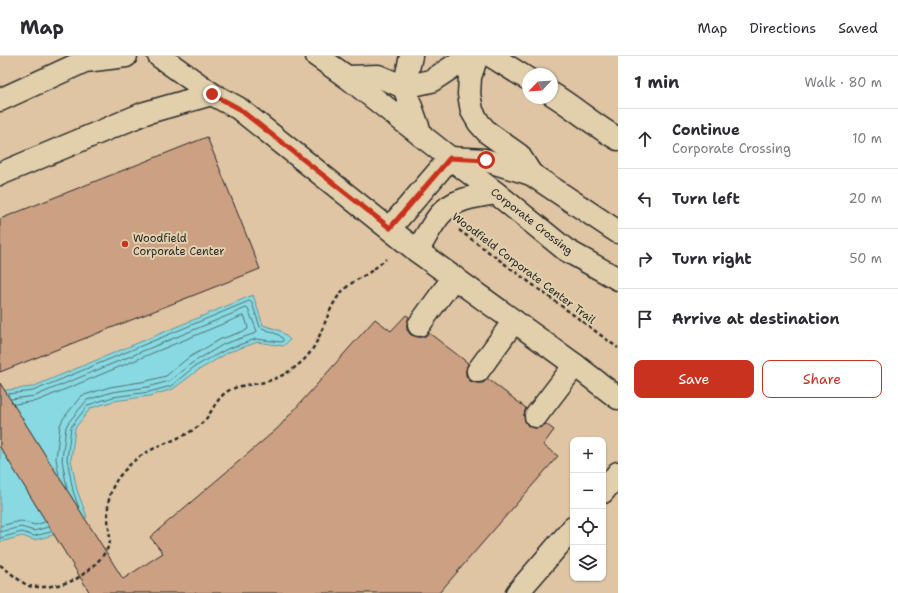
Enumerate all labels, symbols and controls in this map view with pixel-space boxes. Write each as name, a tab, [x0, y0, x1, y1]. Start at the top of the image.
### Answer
text: Map	[20, 15, 64, 40]
text: Map	[698, 19, 728, 37]
text: Directions	[750, 19, 816, 37]
text: Saved	[838, 19, 878, 37]
north arrow	[522, 68, 558, 104]
text: 1 min	[634, 71, 679, 93]
text: Walk · 80 m	[804, 74, 882, 91]
route end	[203, 85, 221, 103]
text: Continue	[672, 120, 740, 140]
icon: ahead	[634, 128, 656, 150]
text: 10 m	[852, 130, 882, 147]
text: Corporate Crossing	[672, 140, 791, 157]
route start	[477, 151, 495, 169]
street label: Corporate Crossing	[487, 185, 576, 258]
icon: left	[634, 188, 656, 210]
text: Turn left	[672, 189, 740, 209]
text: 20 m	[849, 190, 882, 207]
street label: Woodfield Corporate Center Trail	[449, 209, 599, 328]
place label: Woodfield Corporate Center	[133, 231, 224, 259]
marker: Woodfield Corporate Center	[120, 239, 130, 249]
icon: right	[634, 248, 656, 270]
text: Turn right	[672, 249, 752, 269]
text: 50 m	[849, 250, 882, 267]
icon: arrive	[634, 308, 656, 330]
text: Arrive at destination	[672, 309, 840, 329]
button: Save	[634, 360, 754, 398]
button: Share	[762, 360, 882, 398]
map controls	[570, 437, 606, 581]
button: +	[570, 437, 606, 473]
button: −	[570, 473, 606, 509]
button: locate	[570, 509, 606, 545]
button: layers	[570, 545, 606, 581]

